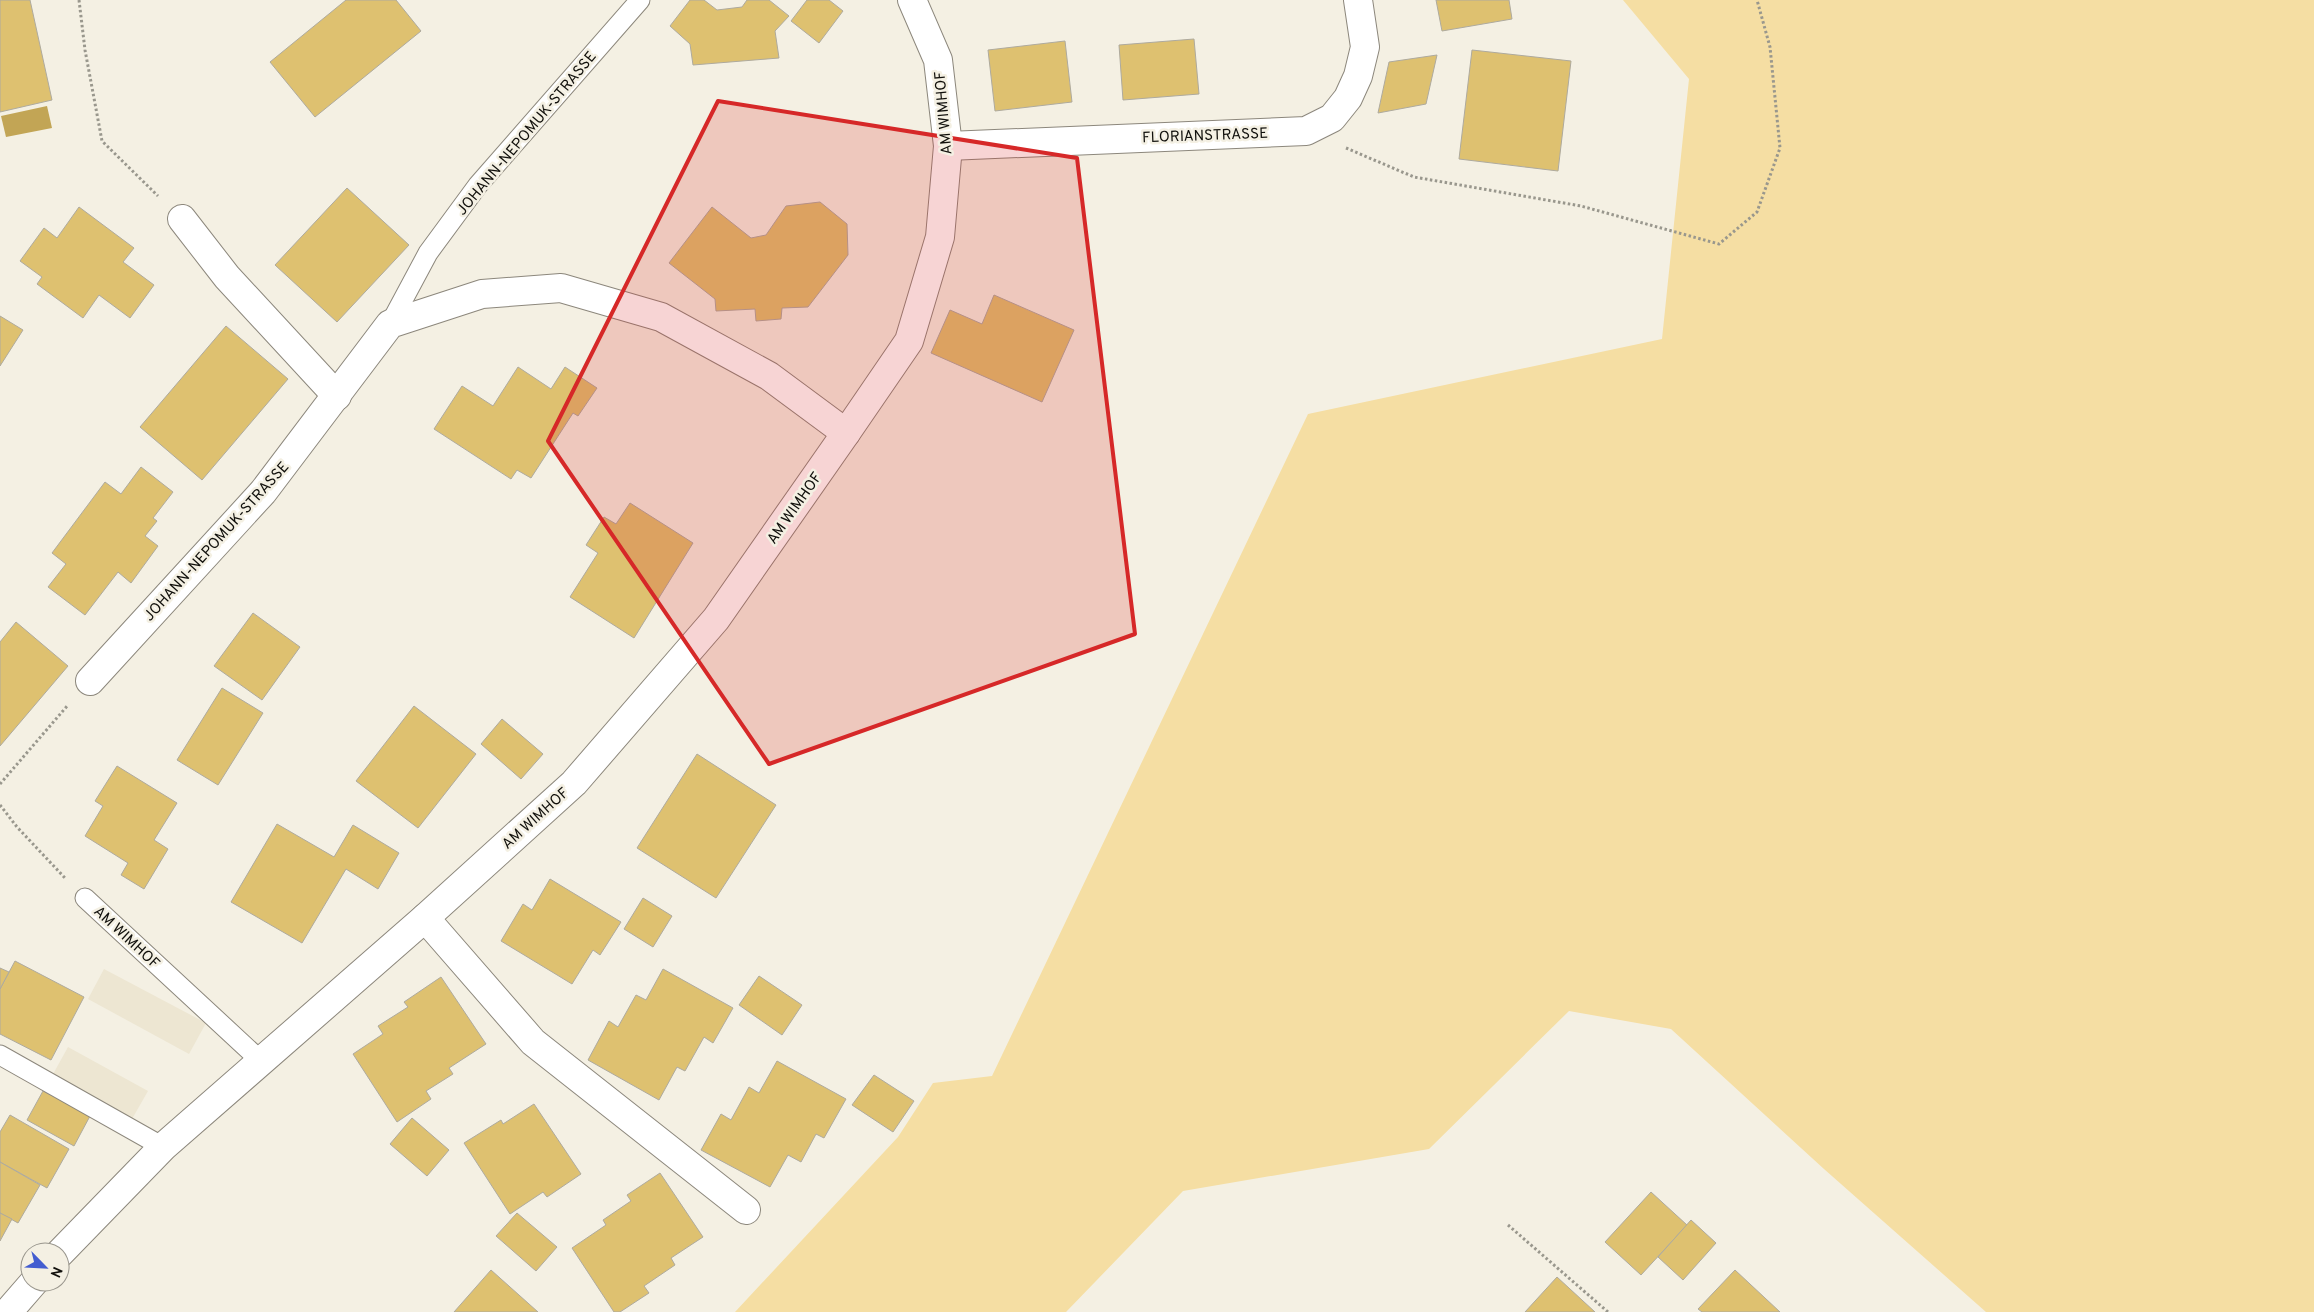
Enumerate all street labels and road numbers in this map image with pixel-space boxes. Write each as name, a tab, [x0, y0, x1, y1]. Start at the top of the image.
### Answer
street label: JOHANN-NEPOMUK-STRASSE	[453, 48, 601, 220]
street label: AM WIMHOF	[931, 70, 958, 155]
street label: FLORIANSTRASSE	[1142, 125, 1268, 148]
street label: JOHANN-NEPOMUK-STRASSE	[140, 458, 294, 626]
street label: AM WIMHOF	[763, 469, 827, 549]
street label: AM WIMHOF	[499, 784, 573, 854]
street label: AM WIMHOF	[89, 903, 163, 974]

